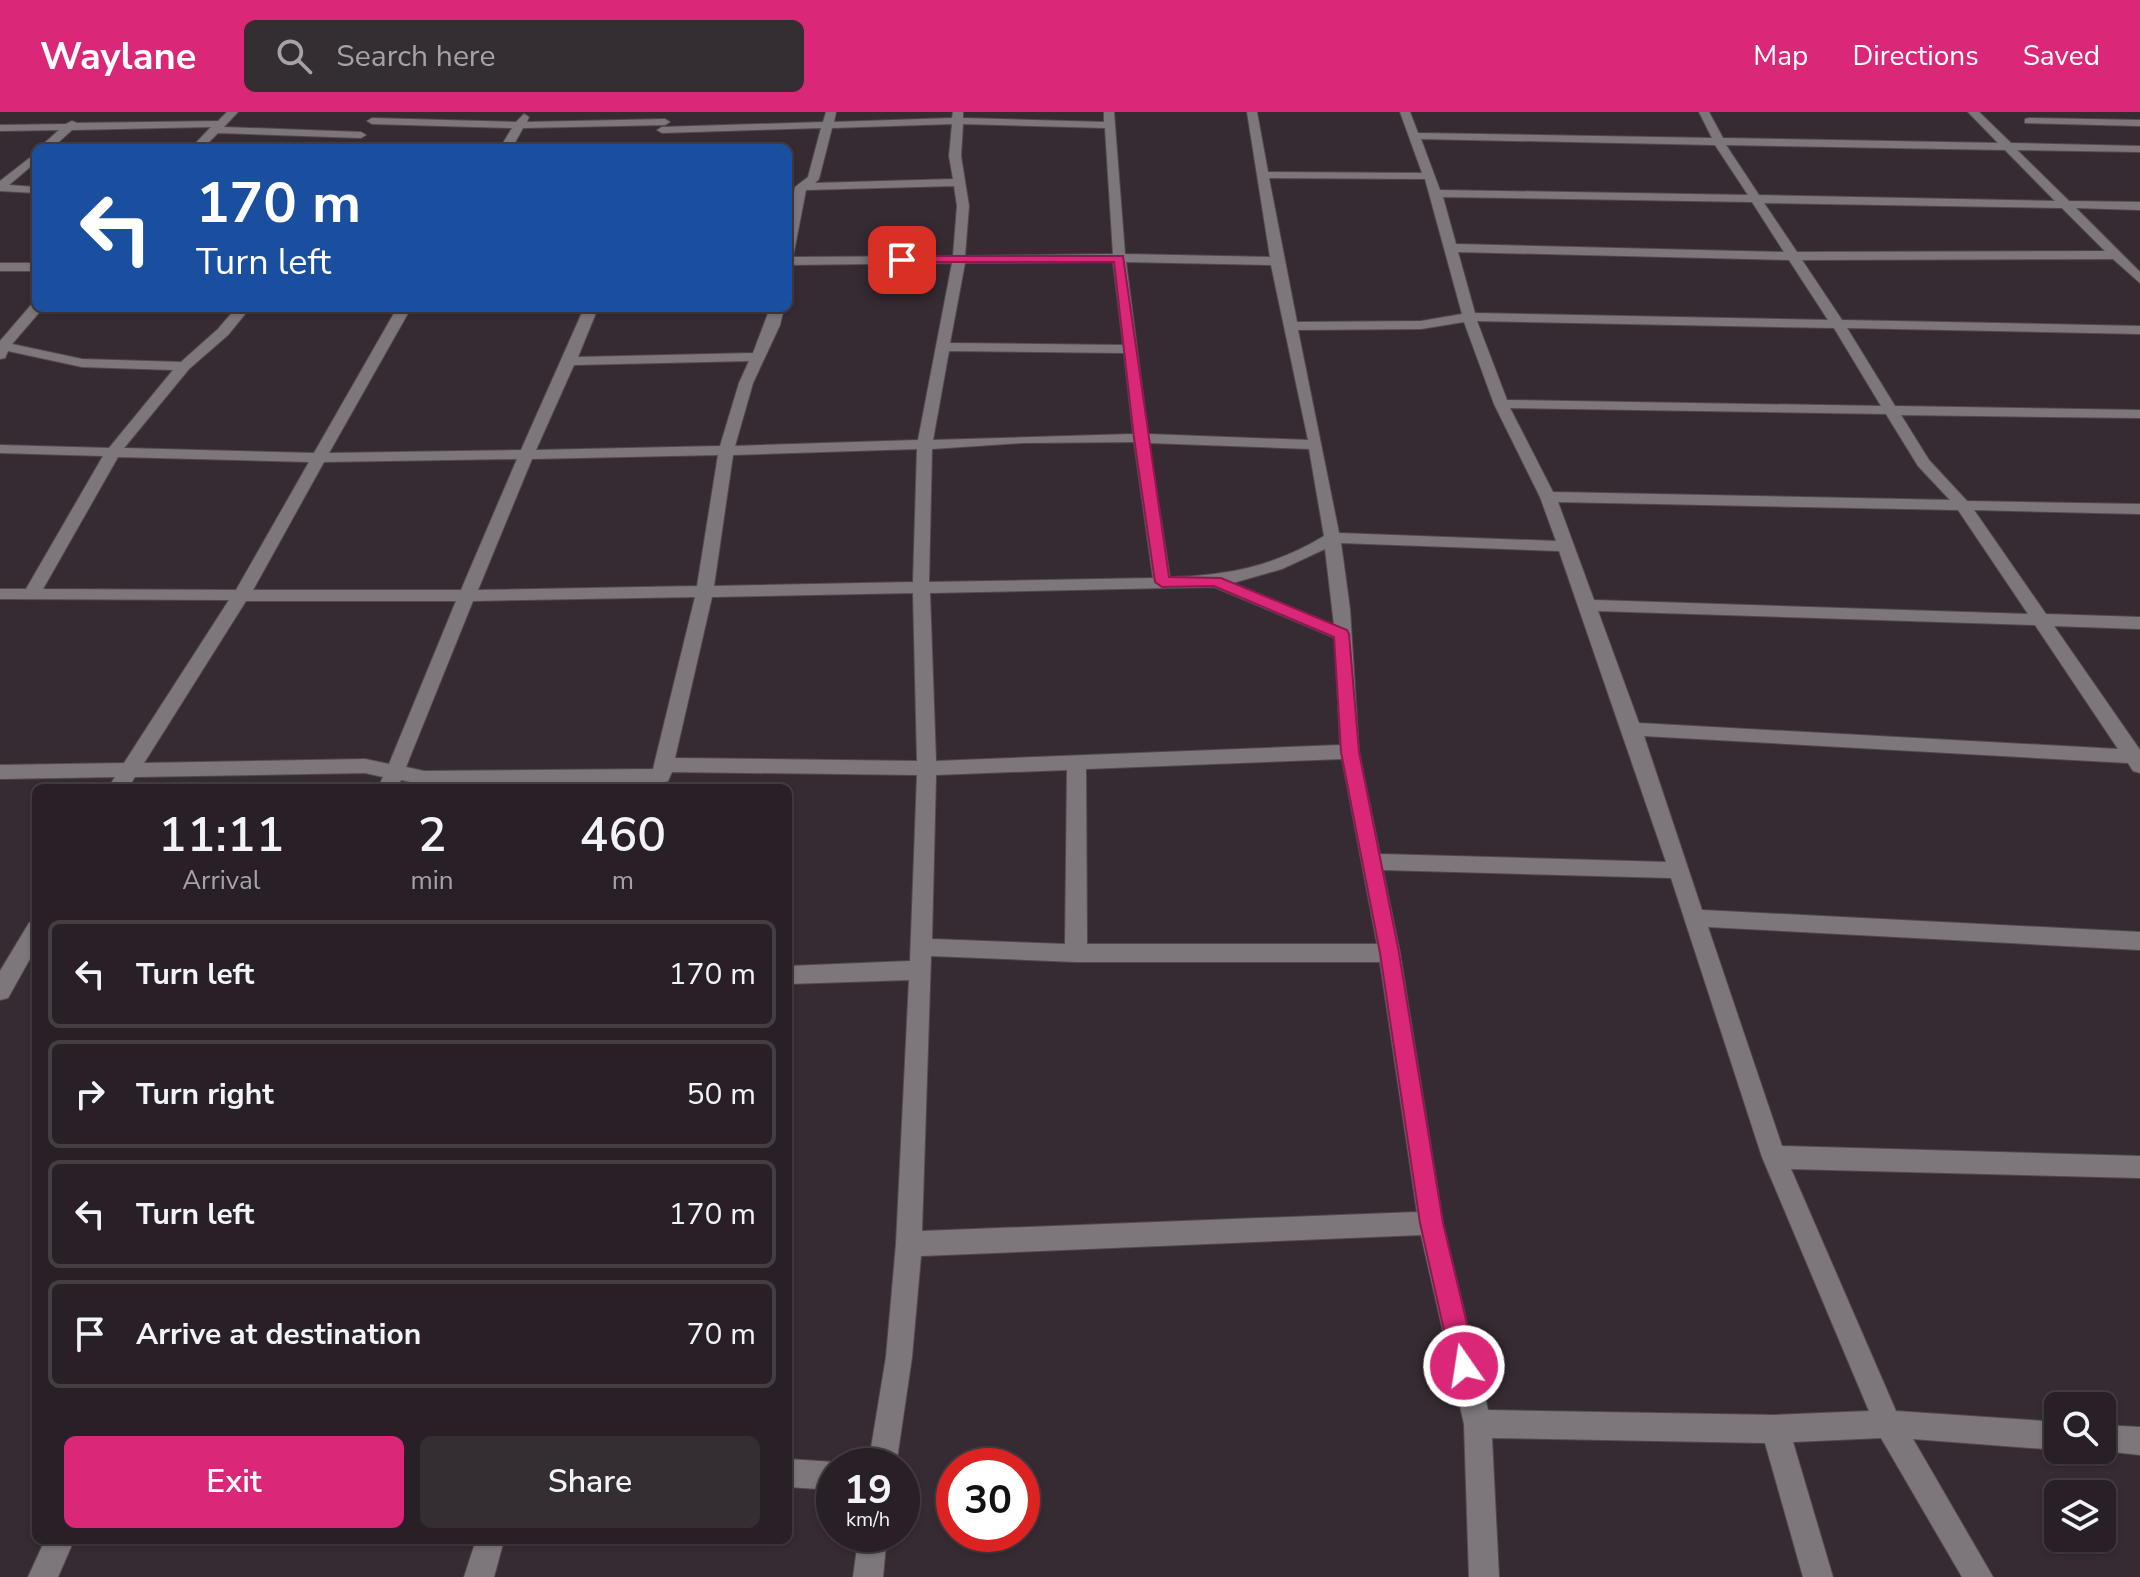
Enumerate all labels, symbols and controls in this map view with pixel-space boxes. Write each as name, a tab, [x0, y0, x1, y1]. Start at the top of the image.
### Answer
search box	[244, 20, 804, 92]
text: Waylane	[40, 31, 196, 82]
icon: search	[272, 34, 316, 78]
text: Search here	[336, 36, 495, 77]
text: Map	[1753, 37, 1808, 75]
text: Directions	[1852, 37, 1979, 75]
text: Saved	[2023, 37, 2100, 75]
text: 170 m	[196, 165, 361, 242]
icon: left	[64, 176, 168, 280]
pin	[868, 226, 936, 294]
text: Turn left	[196, 238, 331, 287]
icon: arrive	[880, 238, 924, 282]
text: 11:11	[158, 802, 285, 868]
text: 2	[418, 802, 446, 868]
text: 460	[580, 802, 666, 868]
text: Arrival	[182, 863, 260, 898]
text: min	[411, 863, 454, 898]
text: m	[612, 863, 634, 898]
icon: left	[68, 952, 112, 996]
text: Turn left	[136, 954, 254, 995]
text: 170 m	[669, 954, 756, 995]
icon: right	[68, 1072, 112, 1116]
text: Turn right	[136, 1074, 274, 1115]
text: 50 m	[687, 1074, 756, 1115]
icon: left	[68, 1192, 112, 1236]
text: Turn left	[136, 1194, 254, 1235]
text: 170 m	[669, 1194, 756, 1235]
icon: arrive	[68, 1312, 112, 1356]
text: Arrive at destination	[136, 1314, 421, 1355]
text: 70 m	[687, 1314, 756, 1355]
position arrow	[1422, 1324, 1506, 1408]
map controls	[2044, 1392, 2116, 1552]
button: search	[2044, 1392, 2116, 1464]
button: Exit	[64, 1436, 404, 1528]
button: Share	[420, 1436, 760, 1528]
speed limit sign: 30	[936, 1448, 1040, 1552]
text: 19	[844, 1463, 892, 1517]
button: layers	[2044, 1480, 2116, 1552]
text: km/h	[846, 1506, 890, 1533]

